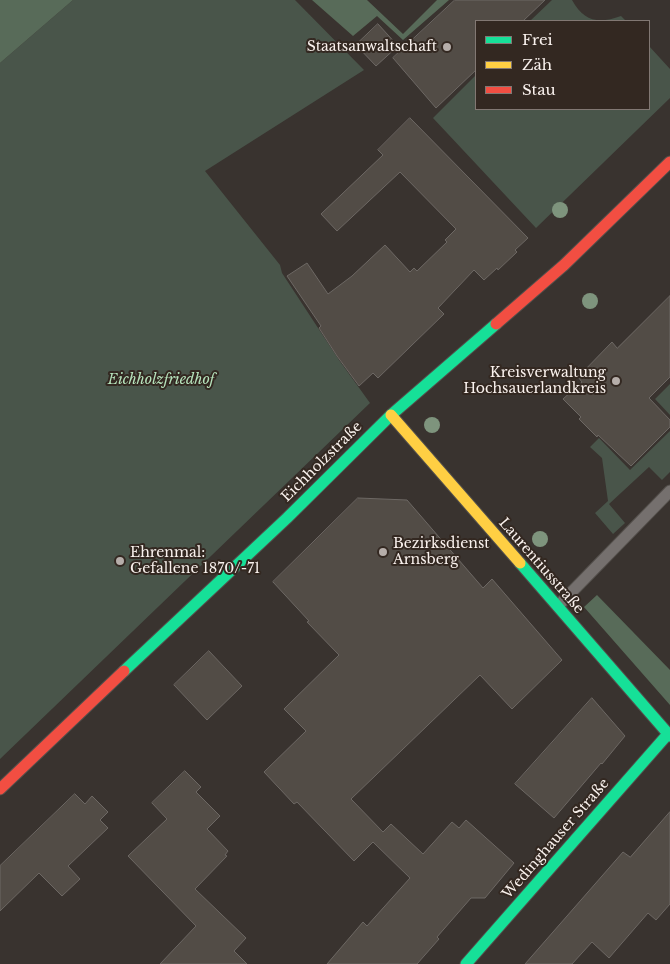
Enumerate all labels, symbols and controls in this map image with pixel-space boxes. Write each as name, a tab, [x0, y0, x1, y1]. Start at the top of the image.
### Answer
legend	[475, 20, 650, 110]
text: Frei	[522, 30, 553, 49]
place label: Staatsanwaltschaft	[307, 39, 437, 55]
marker: Staatsanwaltschaft	[441, 41, 453, 53]
text: Zäh	[522, 55, 552, 74]
text: Stau	[522, 80, 556, 99]
place label: Kreisverwaltung Hochsauerlandkreis	[463, 365, 606, 398]
park label: Eichholzfriedhof	[108, 372, 214, 388]
marker: Kreisverwaltung Hochsauerlandkreis	[610, 375, 622, 387]
street label: Eichholzstraße	[278, 418, 366, 506]
street label: Laurentiusstraße	[495, 515, 587, 617]
place label: Bezirksdienst Arnsberg	[393, 536, 490, 568]
place label: Ehrenmal: Gefallene 1870/-71	[130, 545, 260, 578]
marker: Bezirksdienst Arnsberg	[377, 546, 389, 558]
marker: Ehrenmal: Gefallene 1870/-71	[114, 555, 126, 567]
street label: Wedinghauser Straße	[499, 775, 613, 903]

